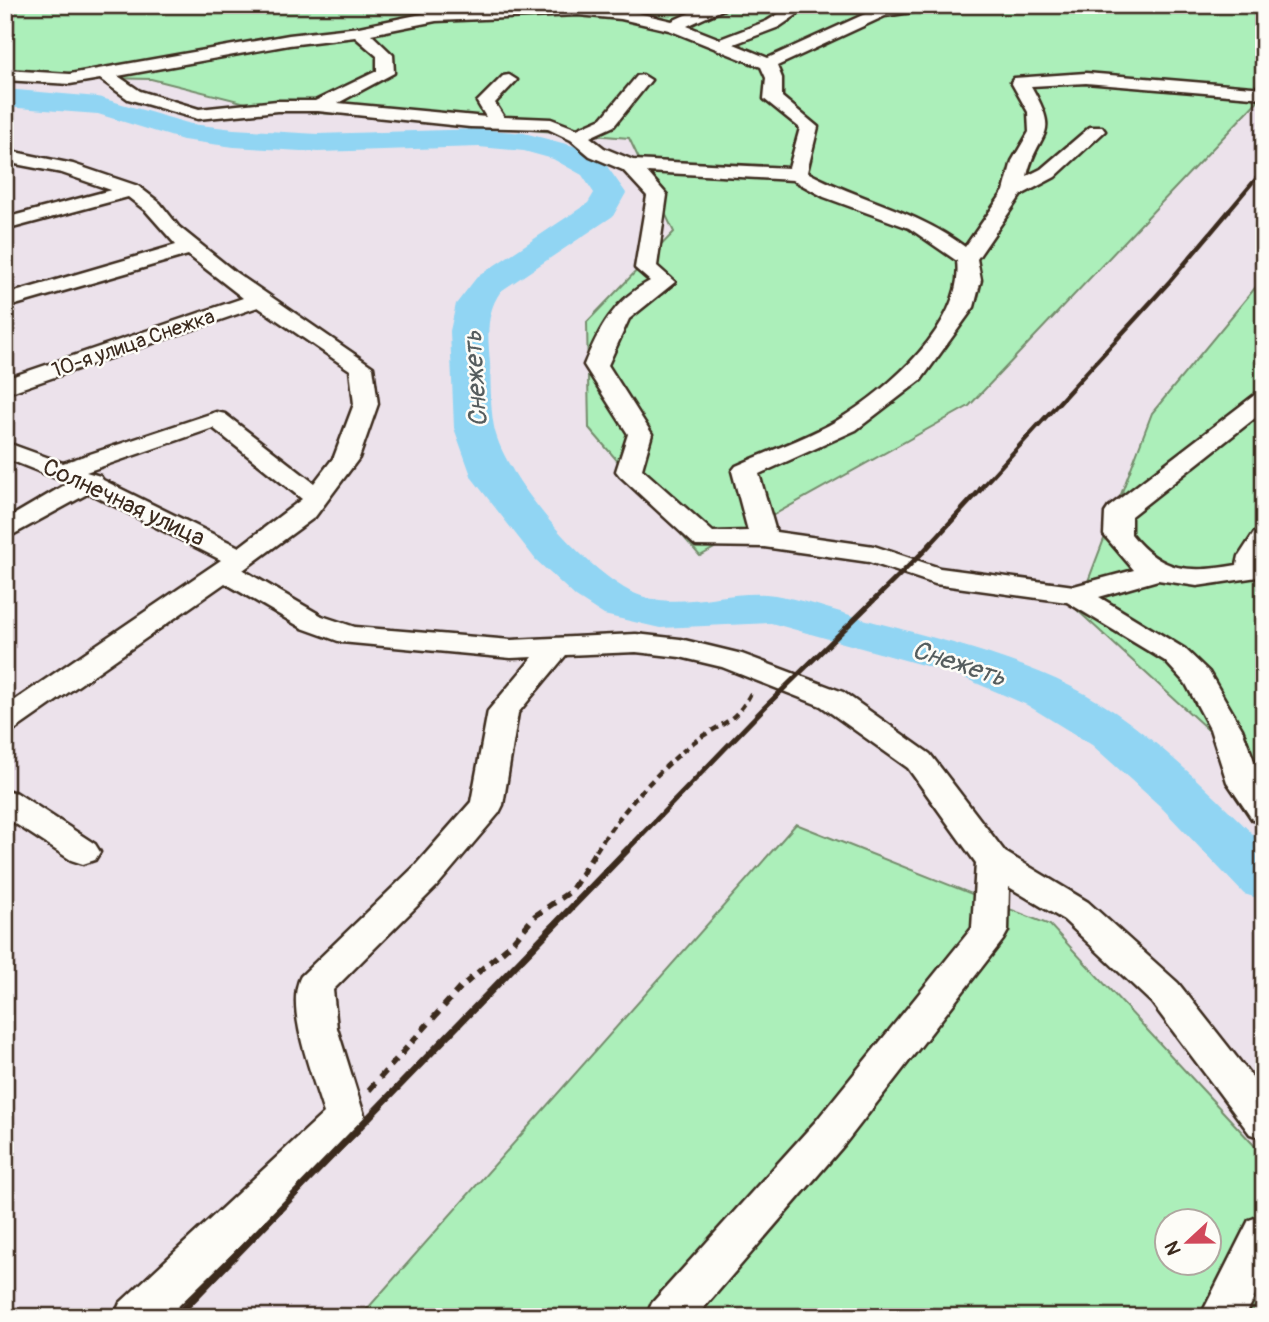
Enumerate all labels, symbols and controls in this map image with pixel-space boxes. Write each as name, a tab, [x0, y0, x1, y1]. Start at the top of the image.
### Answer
street label: 10-я улица Снежка	[48, 303, 218, 384]
water label: Снежеть	[457, 330, 495, 428]
street label: Солнечная улица	[38, 452, 210, 553]
water label: Снежеть	[908, 634, 1009, 694]
north arrow	[1154, 1206, 1224, 1276]
text: N	[1160, 1237, 1187, 1258]

